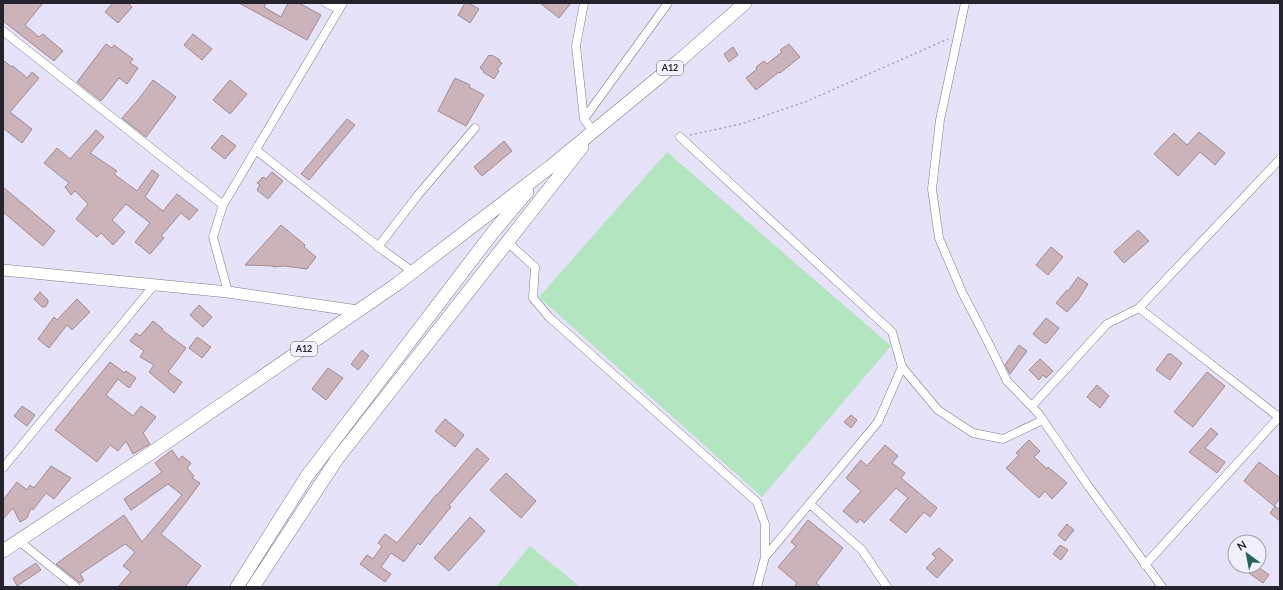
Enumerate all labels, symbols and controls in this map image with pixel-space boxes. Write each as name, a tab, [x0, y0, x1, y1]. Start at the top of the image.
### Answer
road number: A12	[657, 61, 683, 75]
road number: A12	[291, 342, 317, 356]
north arrow	[1227, 534, 1267, 574]
text: N	[1234, 537, 1248, 553]

